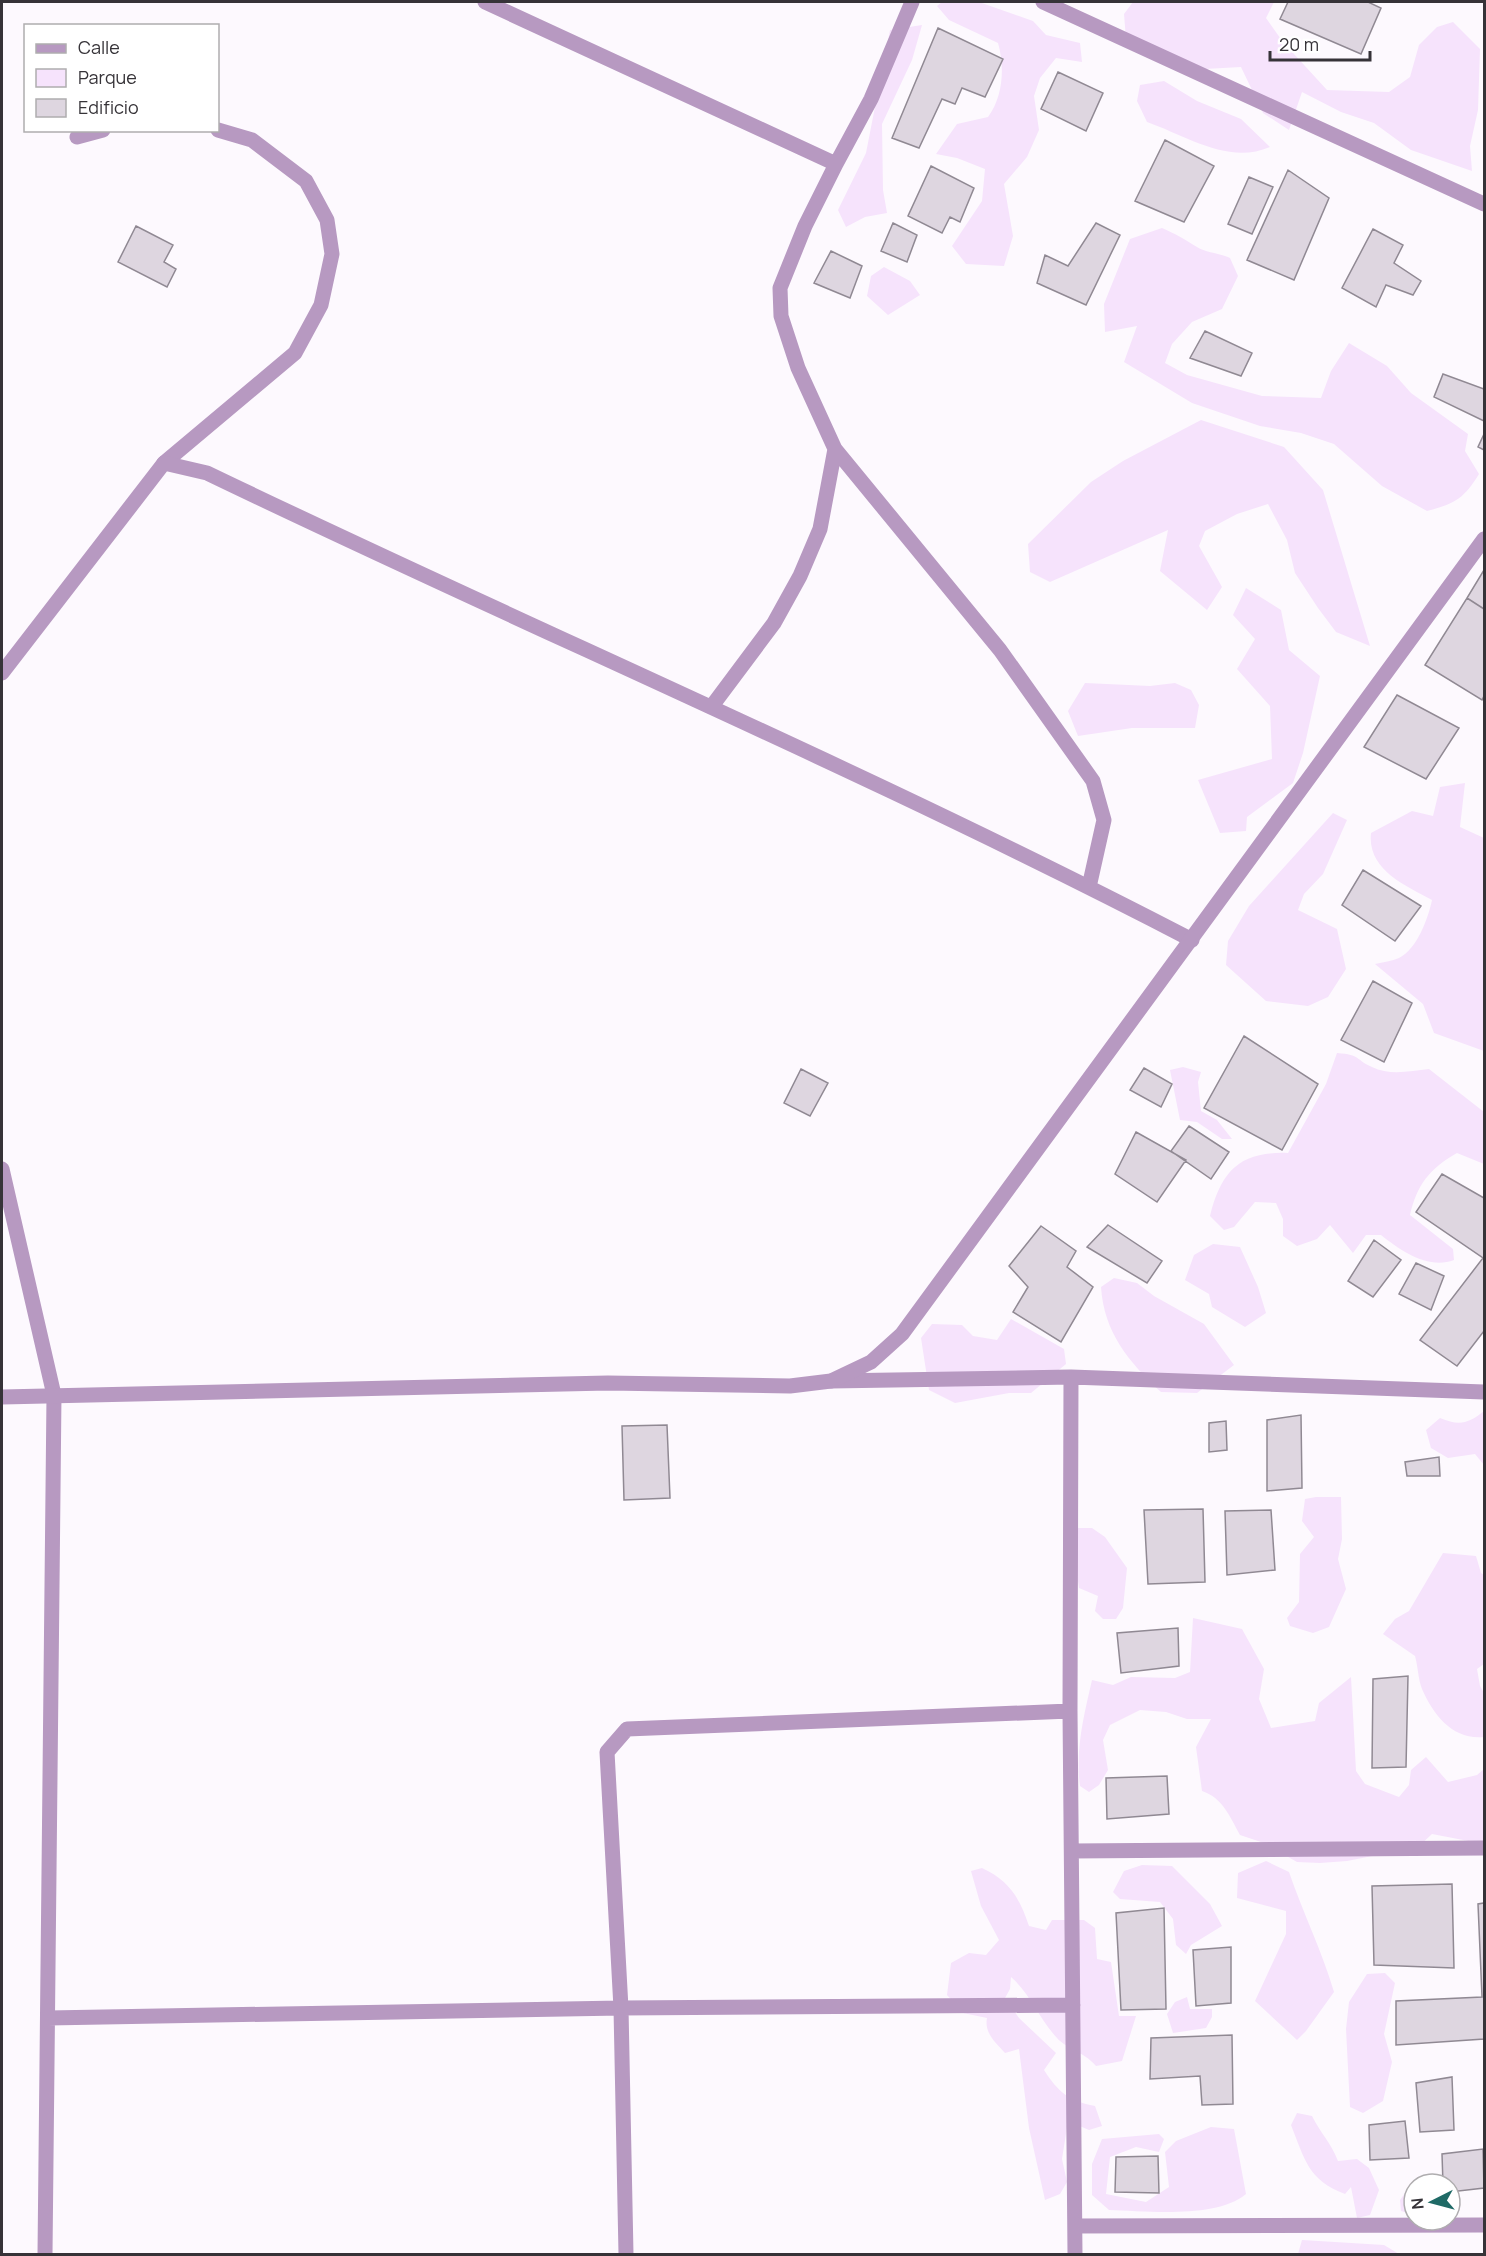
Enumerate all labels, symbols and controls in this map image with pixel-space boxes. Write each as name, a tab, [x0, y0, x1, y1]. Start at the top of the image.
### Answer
legend	[24, 24, 219, 132]
scale bar	[1270, 24, 1370, 62]
text: 20 m	[1279, 32, 1319, 56]
text: Calle	[78, 35, 120, 59]
text: Parque	[78, 65, 137, 89]
text: Edificio	[78, 95, 139, 119]
north arrow	[1402, 2172, 1462, 2232]
text: N	[1406, 2197, 1429, 2210]

